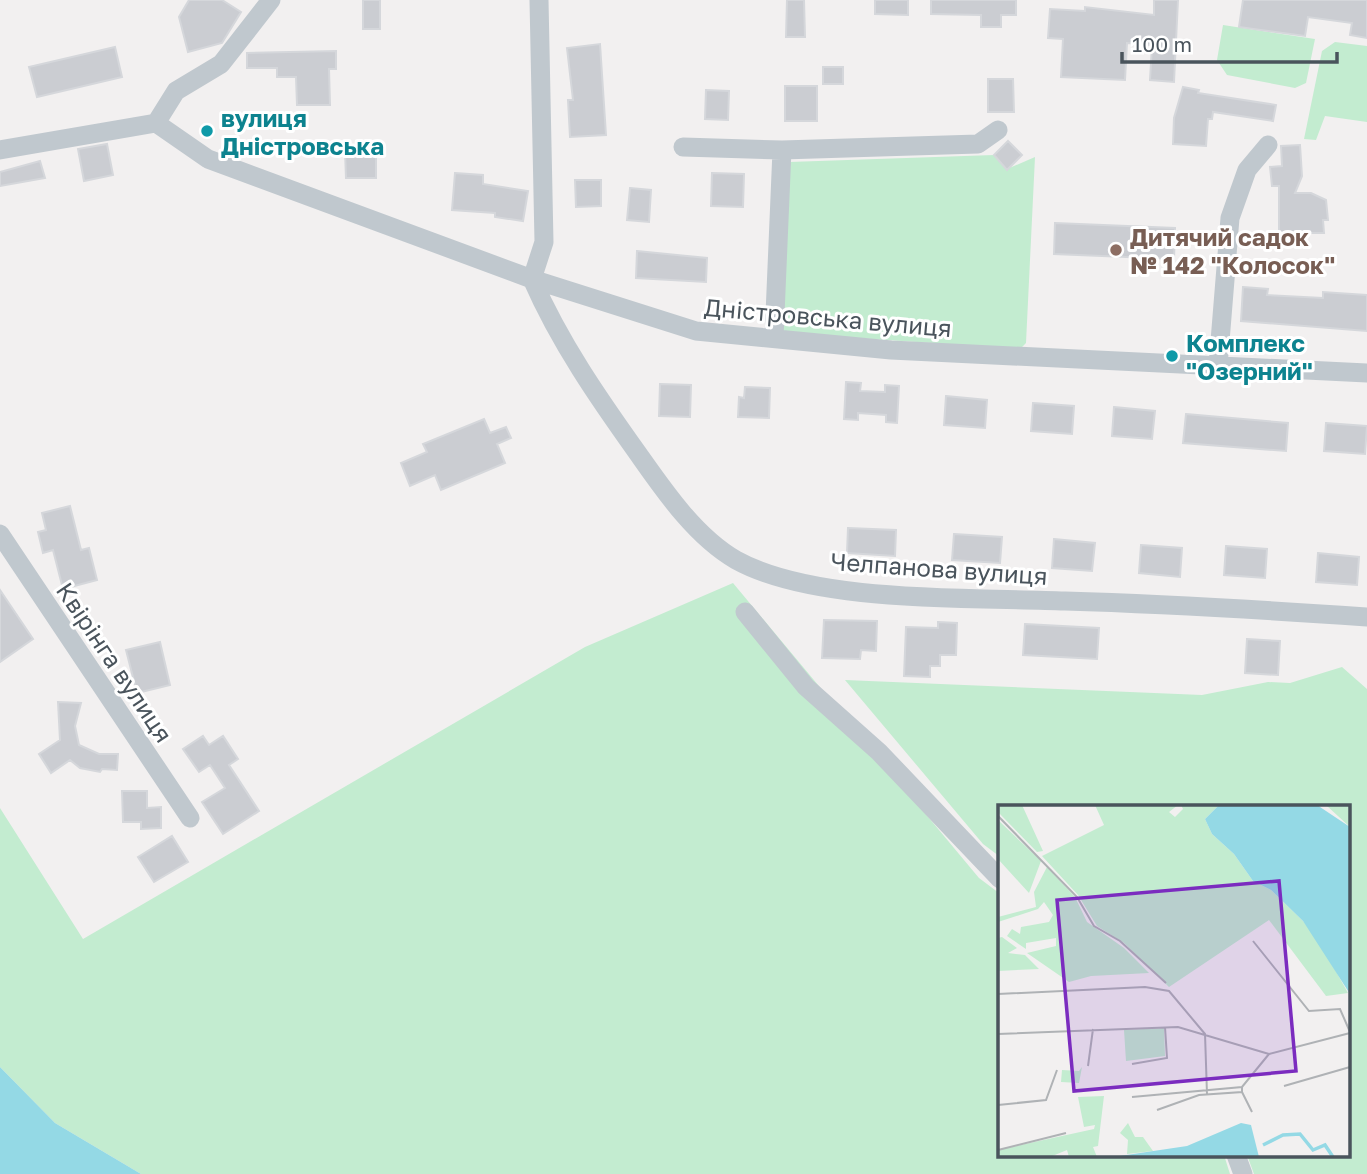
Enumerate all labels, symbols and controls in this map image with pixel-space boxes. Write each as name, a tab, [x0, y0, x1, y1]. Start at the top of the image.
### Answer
scale bar	[1122, 21, 1337, 65]
text: 100 m	[1132, 31, 1192, 57]
place label: вулиця Дністровська	[221, 103, 384, 160]
marker: вулиця Дністровська	[199, 123, 215, 139]
place label: Дитячий садок № 142 "Колосок"	[1130, 222, 1335, 279]
marker: Дитячий садок № 142 "Колосок"	[1108, 242, 1124, 258]
street label: Дністровська вулиця	[703, 292, 953, 342]
place label: Комплекс "Озерний"	[1186, 328, 1313, 385]
marker: Комплекс "Озерний"	[1164, 348, 1180, 364]
street label: Челпанова вулиця	[830, 546, 1048, 590]
street label: Квірінга вулиця	[51, 577, 179, 747]
inset map	[998, 805, 1350, 1156]

